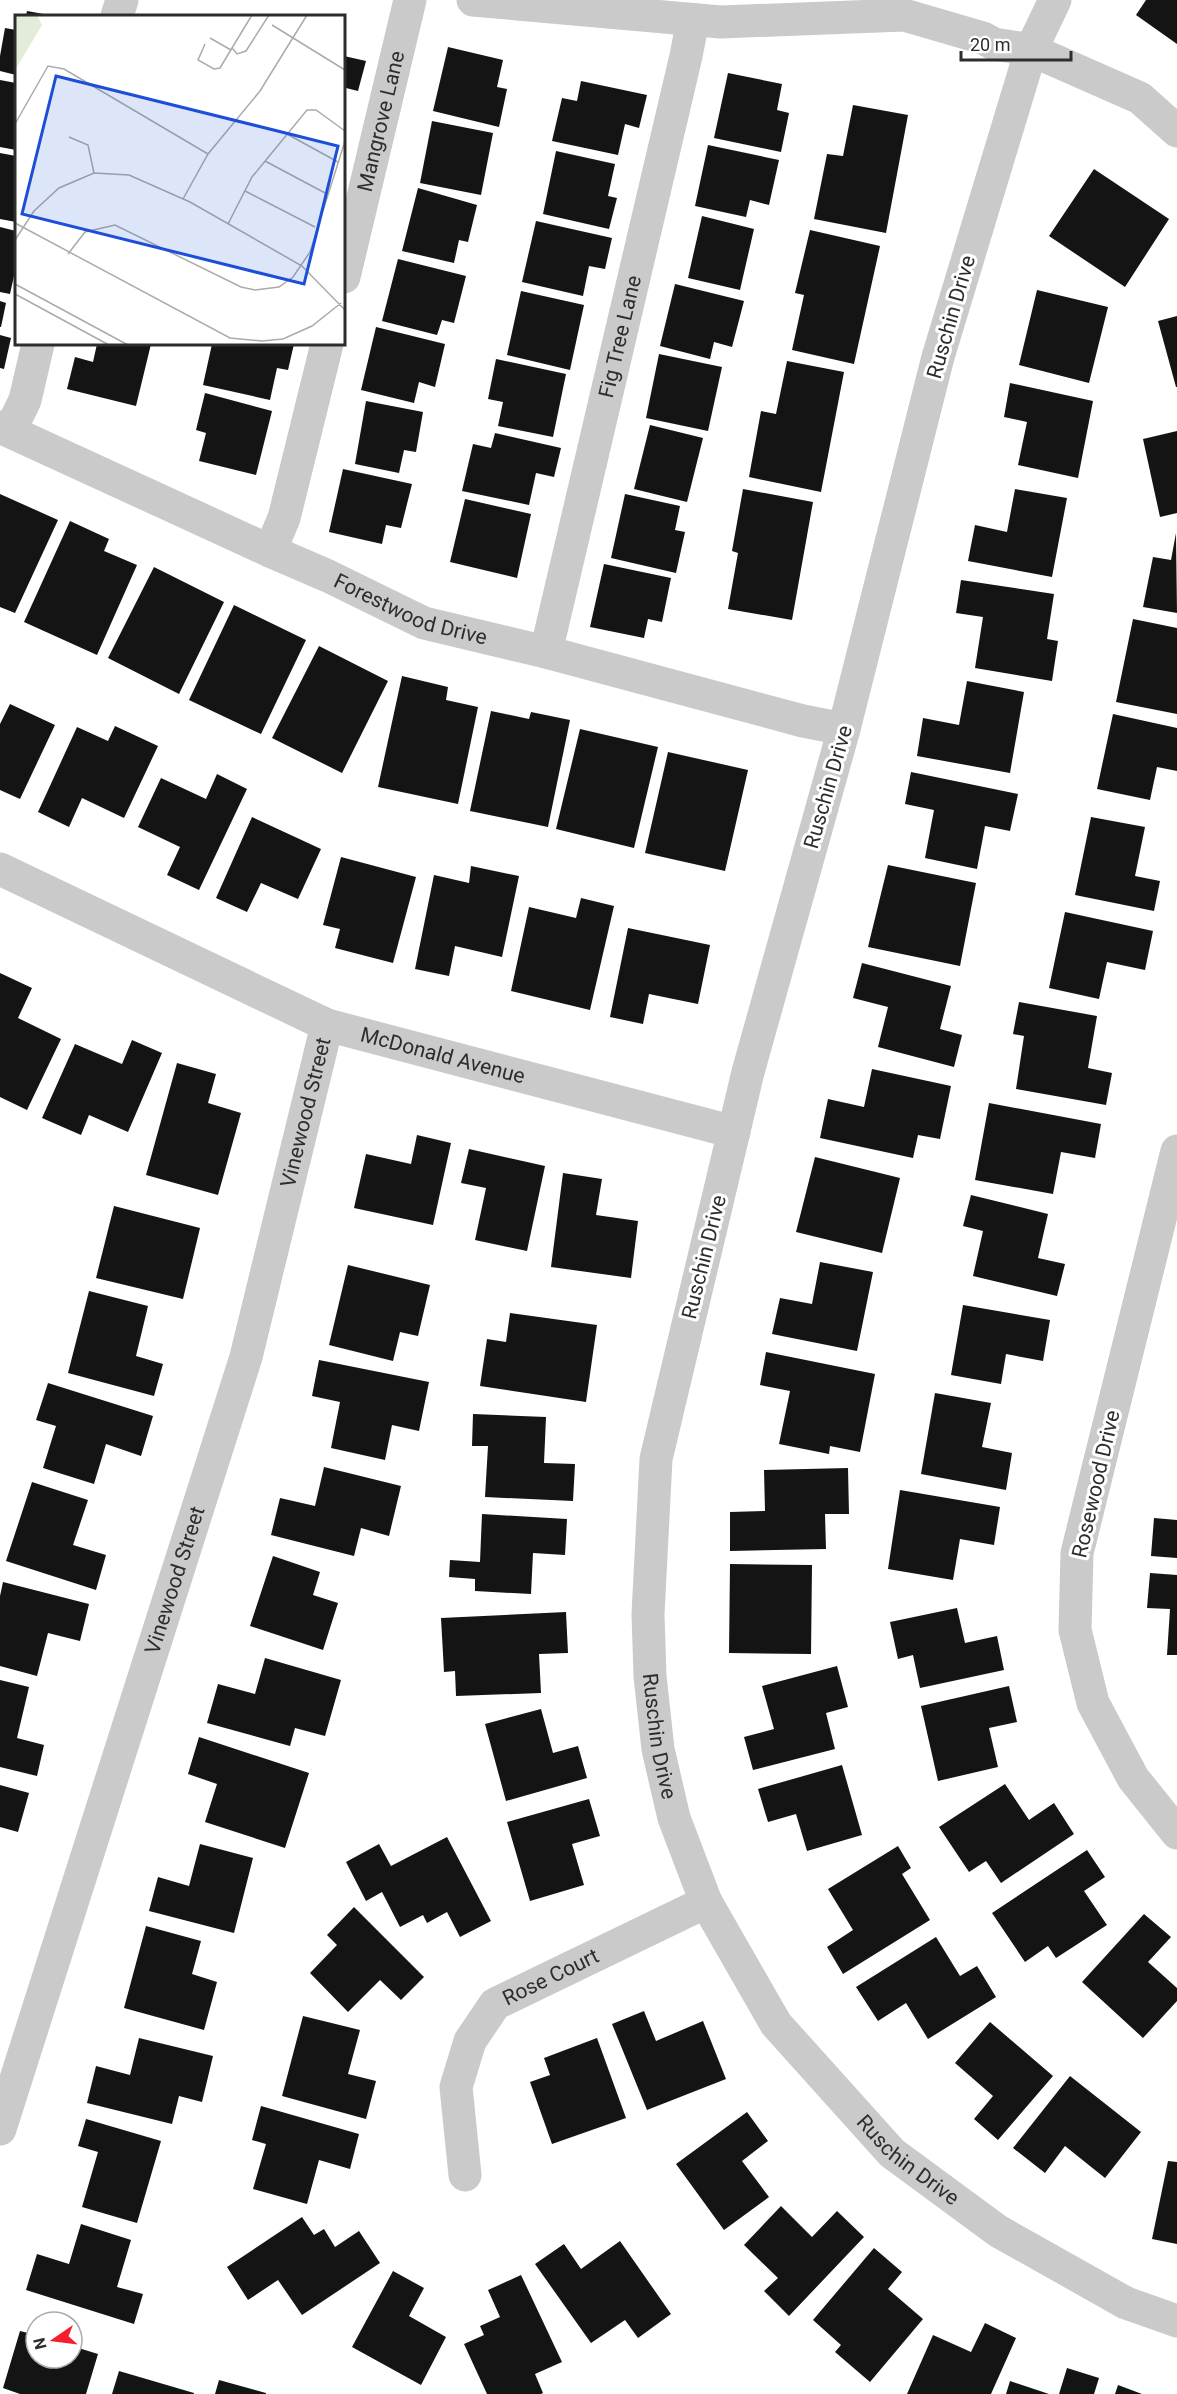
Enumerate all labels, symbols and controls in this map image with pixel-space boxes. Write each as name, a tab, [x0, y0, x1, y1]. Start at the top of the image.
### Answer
inset map	[15, 15, 345, 345]
scale bar	[961, 24, 1070, 62]
text: 20 m	[970, 34, 1010, 55]
street label: Mangrove Lane	[353, 49, 409, 194]
street label: Ruschin Drive	[922, 253, 980, 381]
street label: Fig Tree Lane	[594, 273, 646, 400]
street label: Forestwood Drive	[330, 569, 489, 650]
street label: Ruschin Drive	[799, 723, 857, 851]
street label: McDonald Avenue	[358, 1022, 528, 1089]
street label: Vinewood Street	[276, 1035, 336, 1190]
street label: Ruschin Drive	[677, 1192, 731, 1322]
street label: Rosewood Drive	[1067, 1408, 1125, 1560]
street label: Vinewood Street	[140, 1503, 210, 1657]
street label: Ruschin Drive	[638, 1672, 681, 1801]
street label: Rose Court	[499, 1944, 603, 2011]
street label: Ruschin Drive	[852, 2110, 964, 2210]
north arrow	[24, 2310, 84, 2370]
text: N	[29, 2336, 51, 2351]

